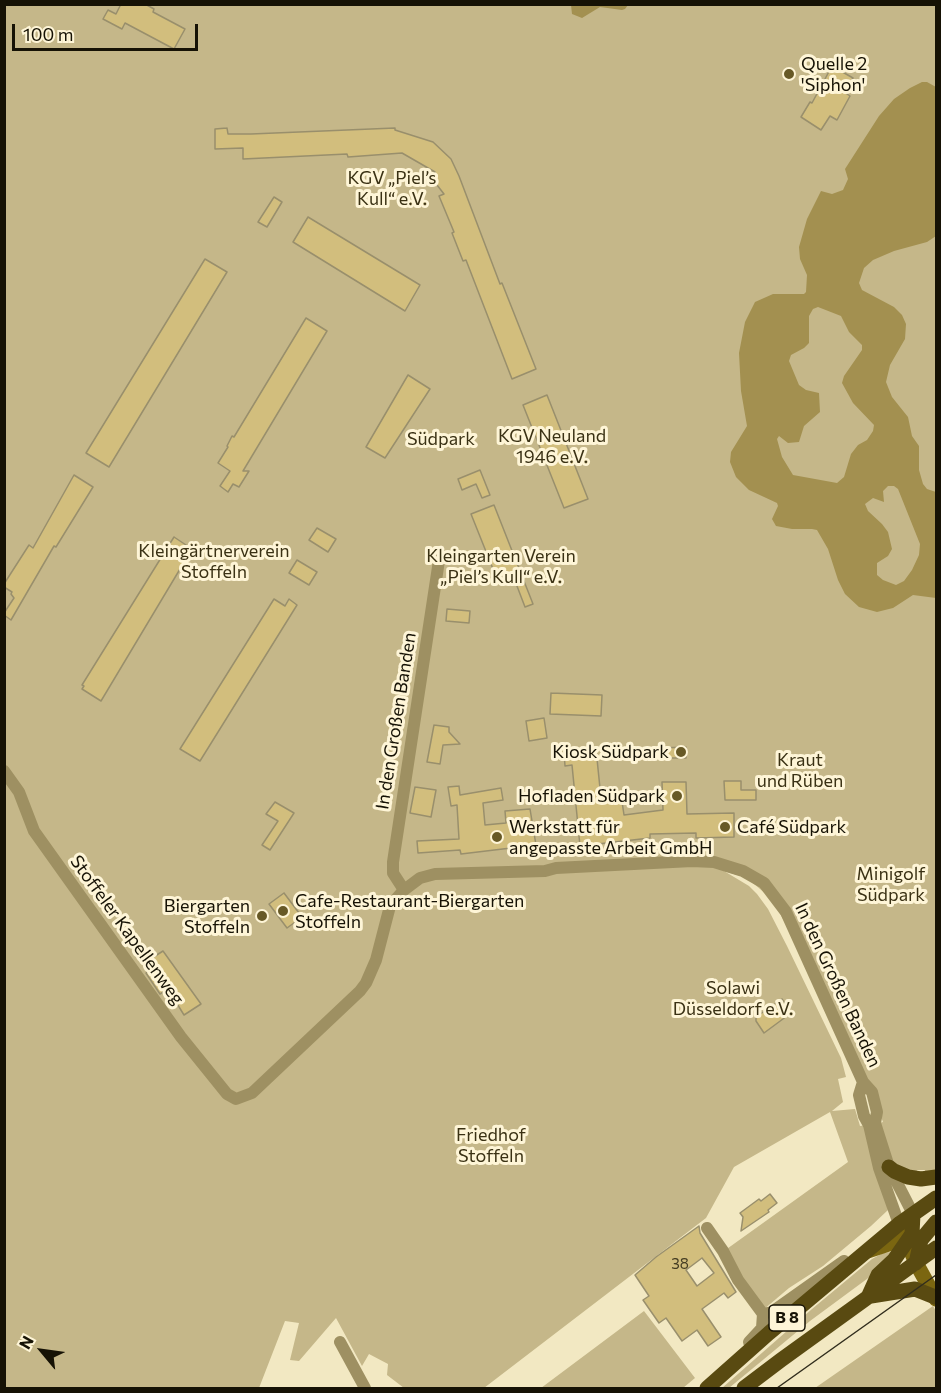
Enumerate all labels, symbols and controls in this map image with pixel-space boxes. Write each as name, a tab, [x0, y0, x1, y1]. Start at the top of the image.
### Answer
scale bar	[15, 12, 201, 50]
text: 100 m	[23, 23, 73, 45]
place label: Quelle 2 'Siphon'	[801, 53, 867, 96]
marker: Quelle 2 'Siphon'	[782, 67, 796, 81]
park label: KGV „Piel’s Kull“ e.V.	[348, 167, 436, 210]
park label: KGV Neuland 1946 e.V.	[498, 425, 606, 468]
park label: Südpark	[407, 428, 475, 450]
park label: Kleingärtnerverein Stoffeln	[138, 540, 290, 582]
park label: Kleingarten Verein „Piel’s Kull“ e.V.	[426, 545, 576, 588]
street label: In den Großen Banden	[371, 631, 421, 811]
place label: Kiosk Südpark	[552, 741, 669, 763]
marker: Kiosk Südpark	[674, 745, 688, 759]
park label: Kraut und Rüben	[757, 749, 843, 792]
place label: Hofladen Südpark	[518, 785, 665, 807]
marker: Hofladen Südpark	[670, 789, 684, 803]
place label: Werkstatt für angepasste Arbeit GmbH	[509, 816, 713, 858]
place label: Café Südpark	[737, 816, 846, 838]
marker: Café Südpark	[718, 820, 732, 834]
marker: Werkstatt für angepasste Arbeit GmbH	[490, 830, 504, 844]
street label: Stoffeler Kapellenweg	[65, 851, 189, 1009]
park label: Minigolf Südpark	[857, 863, 925, 906]
place label: Cafe-Restaurant-Biergarten Stoffeln	[295, 890, 524, 932]
place label: Biergarten Stoffeln	[164, 895, 250, 938]
street label: In den Großen Banden	[790, 899, 886, 1071]
marker: Cafe-Restaurant-Biergarten Stoffeln	[276, 904, 290, 918]
marker: Biergarten Stoffeln	[255, 909, 269, 923]
park label: Solawi Düsseldorf e.V.	[673, 977, 793, 1020]
park label: Friedhof Stoffeln	[456, 1124, 526, 1166]
house number: 38	[671, 1255, 689, 1273]
road number: B 8	[769, 1305, 805, 1331]
north arrow	[12, 1321, 72, 1381]
text: N	[15, 1332, 37, 1352]

